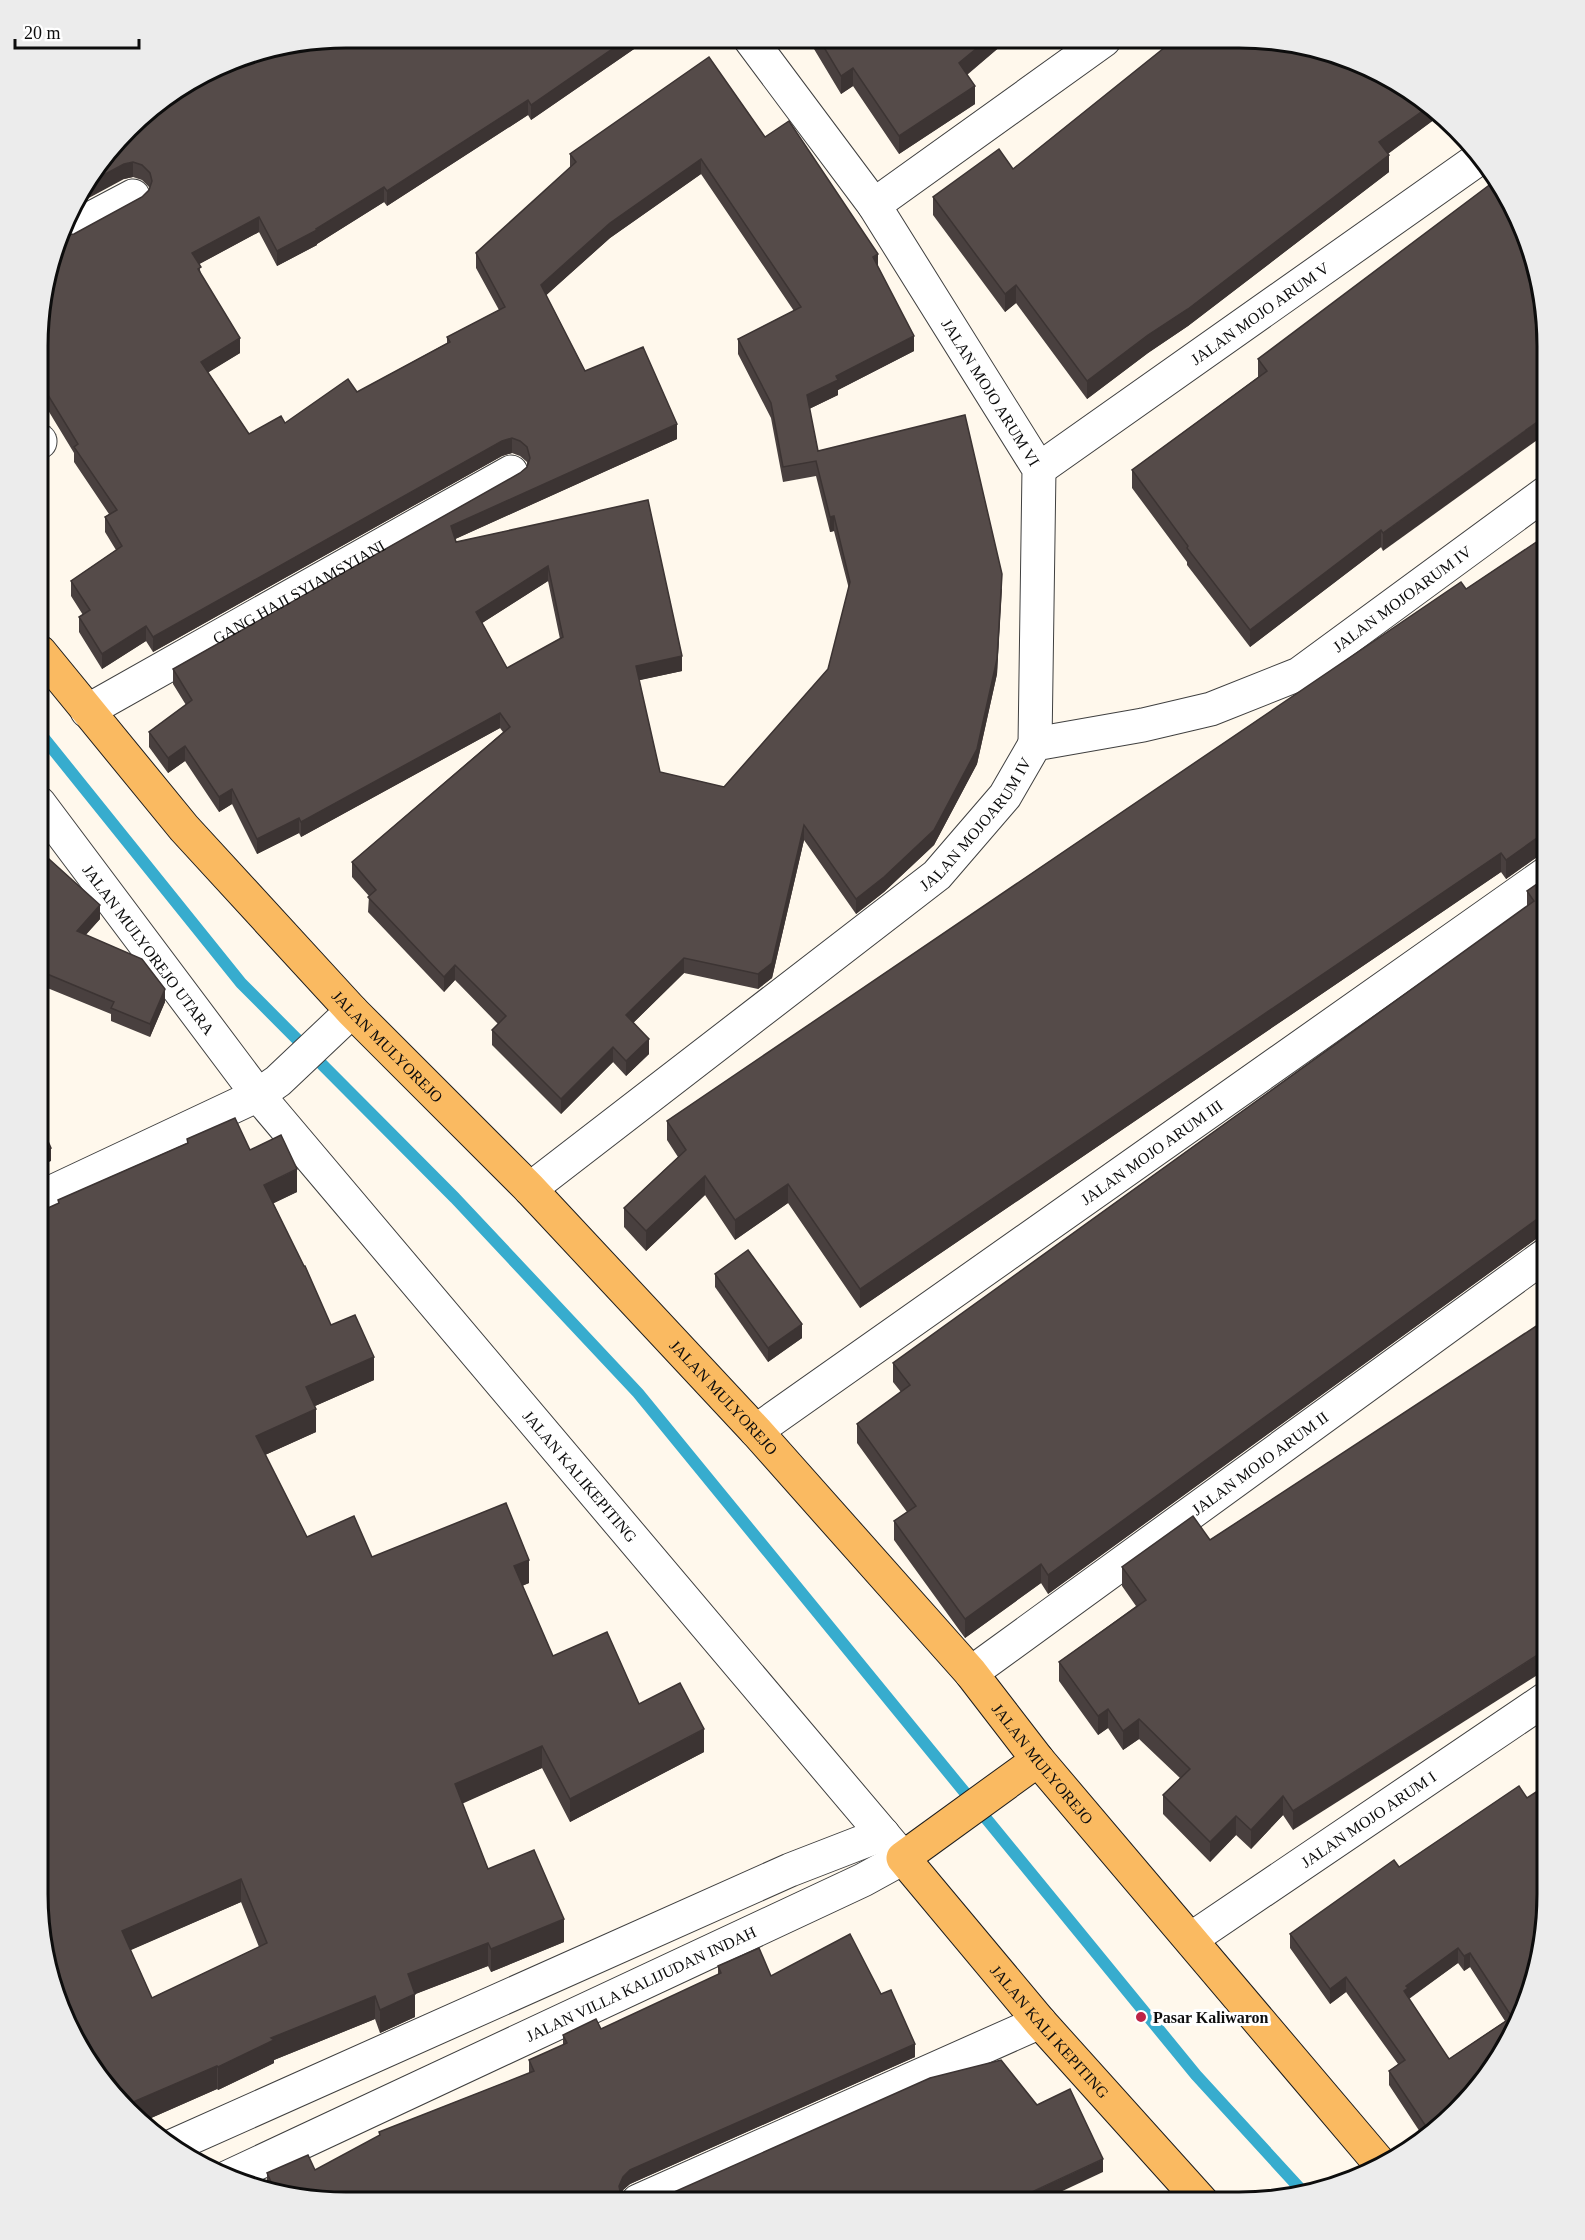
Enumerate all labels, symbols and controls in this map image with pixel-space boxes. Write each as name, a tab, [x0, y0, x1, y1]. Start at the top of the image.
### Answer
scale bar	[15, 12, 140, 50]
text: 20 m	[24, 23, 61, 43]
street label: JALAN MOJO ARUM V	[1187, 259, 1332, 368]
street label: JALAN MOJO ARUM VI	[939, 316, 1043, 469]
street label: GANG HAJI SYIAMSYIANI	[210, 536, 388, 647]
street label: JALAN MOJOARUM IV	[1329, 542, 1475, 655]
street label: JALAN MOJOARUM IV	[916, 754, 1034, 894]
street label: JALAN MULYOREJO UTARA	[80, 861, 218, 1038]
street label: JALAN MULYOREJO	[329, 987, 447, 1106]
street label: JALAN MOJO ARUM III	[1077, 1096, 1226, 1208]
street label: JALAN MULYOREJO	[667, 1336, 781, 1458]
street label: JALAN KALIKEPITING	[520, 1407, 641, 1546]
street label: JALAN MOJO ARUM II	[1188, 1408, 1331, 1518]
street label: JALAN MULYOREJO	[989, 1700, 1097, 1827]
street label: JALAN MOJO ARUM I	[1298, 1767, 1439, 1871]
street label: JALAN VILLA KALIJUDAN INDAH	[523, 1923, 759, 2045]
street label: JALAN KALI KEPITING	[987, 1961, 1113, 2101]
place label: Pasar Kaliwaron	[1153, 2009, 1269, 2026]
marker: Pasar Kaliwaron	[1134, 2010, 1148, 2024]

